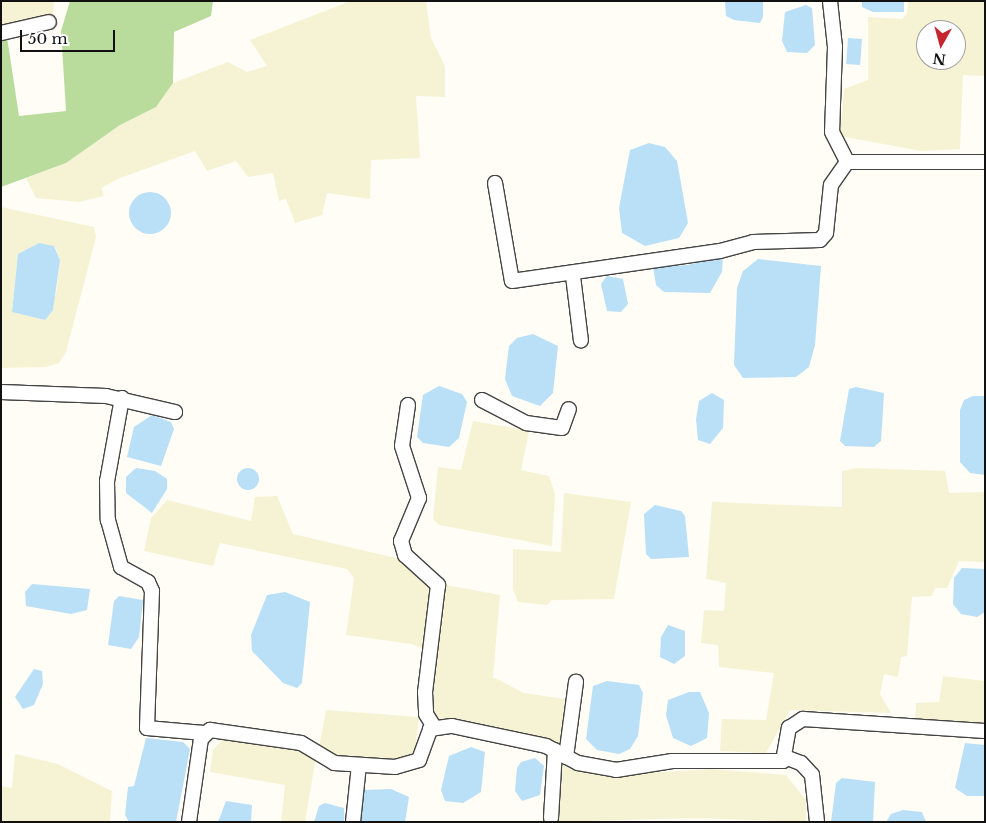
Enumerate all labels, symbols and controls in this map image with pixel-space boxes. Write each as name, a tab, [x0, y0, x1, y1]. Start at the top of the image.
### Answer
scale bar	[22, 20, 118, 52]
north arrow	[916, 20, 966, 70]
text: 50 m	[28, 29, 68, 48]
text: N	[932, 49, 947, 69]

